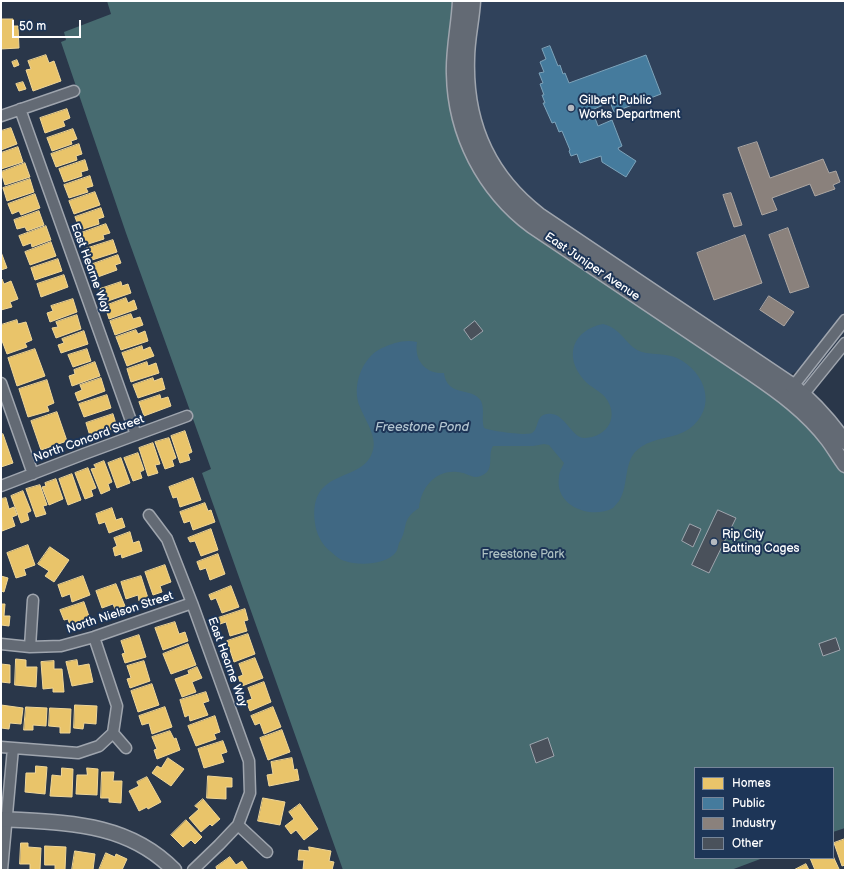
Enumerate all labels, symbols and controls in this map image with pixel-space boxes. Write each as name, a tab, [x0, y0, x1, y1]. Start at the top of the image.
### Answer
scale bar	[14, 12, 83, 38]
text: 50 m	[19, 19, 46, 34]
place label: Gilbert Public Works Department	[579, 94, 681, 122]
marker: Gilbert Public Works Department	[566, 103, 576, 113]
street label: East Hearne Way	[67, 221, 113, 315]
street label: East Juniper Avenue	[542, 230, 642, 304]
street label: North Concord Street	[32, 412, 146, 466]
water label: Freestone Pond	[375, 420, 469, 436]
place label: Rip City Batting Cages	[722, 528, 799, 556]
marker: Rip City Batting Cages	[709, 537, 719, 547]
park label: Freestone Park	[482, 548, 564, 562]
street label: North Nielson Street	[65, 589, 175, 637]
street label: East Hearne Way	[204, 615, 250, 709]
legend	[694, 767, 834, 859]
text: Homes	[732, 776, 771, 791]
text: Public	[732, 796, 765, 811]
text: Industry	[732, 816, 776, 831]
text: Other	[732, 836, 763, 851]

